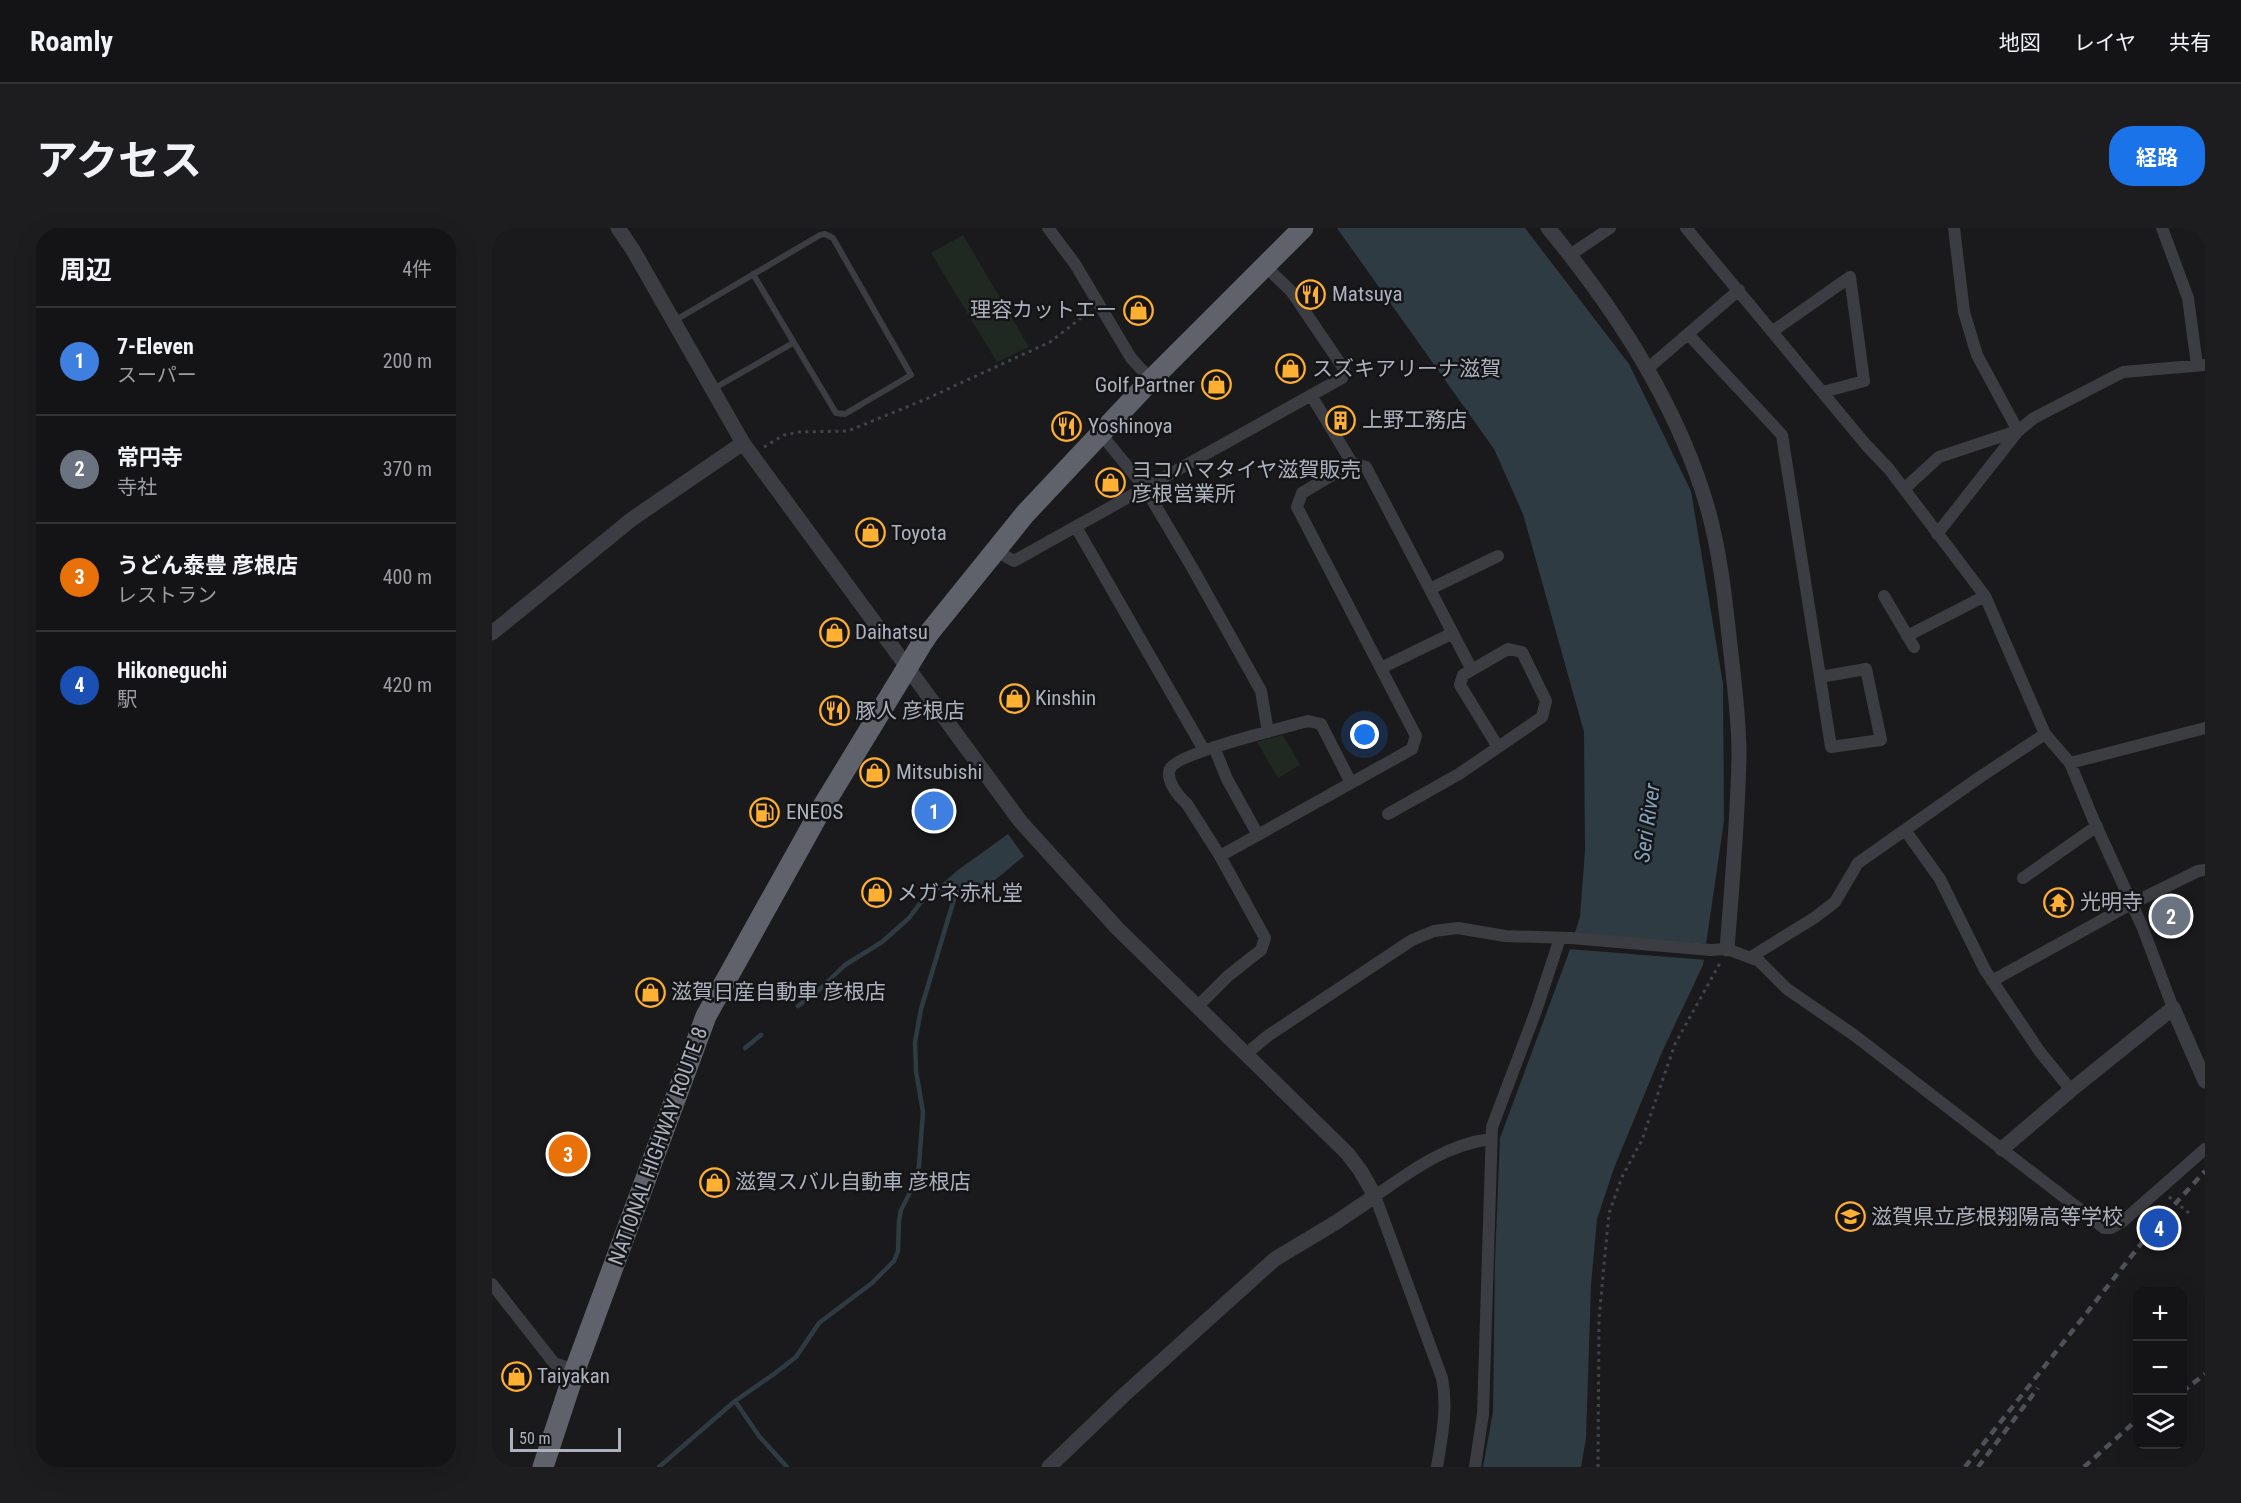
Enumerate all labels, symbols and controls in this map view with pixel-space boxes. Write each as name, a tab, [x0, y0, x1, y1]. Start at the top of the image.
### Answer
text: Roamly	[30, 25, 113, 58]
text: 地図	[1999, 31, 2041, 55]
text: レイヤ	[2074, 31, 2136, 55]
text: 共有	[2169, 31, 2211, 55]
button: 経路	[2109, 126, 2205, 186]
text: アクセス	[36, 136, 202, 185]
text: 周辺	[60, 255, 112, 285]
text: 4件	[402, 257, 432, 281]
restaurant icon: Matsuya	[1295, 278, 1327, 310]
place label: Matsuya	[1332, 282, 1403, 306]
shop icon: 理容カットエー	[1122, 294, 1154, 326]
place label: 理容カットエー	[970, 298, 1117, 322]
text: 7-Eleven	[117, 334, 194, 359]
text: 1	[74, 349, 85, 373]
text: 200 m	[383, 349, 432, 373]
shop icon: スズキアリーナ滋賀	[1275, 353, 1307, 385]
place label: スズキアリーナ滋賀	[1312, 357, 1501, 381]
text: スーパー	[117, 363, 197, 387]
shop icon: Golf Partner	[1200, 369, 1232, 401]
place label: Golf Partner	[1095, 373, 1195, 397]
building icon: 上野工務店	[1325, 404, 1357, 436]
place label: 上野工務店	[1362, 408, 1467, 432]
restaurant icon: Yoshinoya	[1051, 410, 1083, 442]
place label: Yoshinoya	[1088, 414, 1173, 438]
text: 常円寺	[117, 445, 183, 470]
text: 2	[74, 457, 85, 481]
text: 370 m	[383, 457, 432, 481]
place label: ヨコハマタイヤ滋賀販売 彦根営業所	[1131, 458, 1361, 506]
shop icon: ヨコハマタイヤ滋賀販売 彦根営業所	[1094, 466, 1126, 498]
text: 寺社	[117, 475, 157, 499]
shop icon: Toyota	[854, 517, 886, 549]
place label: Toyota	[891, 521, 947, 545]
text: うどん泰豊 彦根店	[117, 553, 298, 578]
text: 3	[74, 565, 85, 589]
text: 400 m	[383, 565, 432, 589]
text: レストラン	[117, 583, 217, 607]
shop icon: Daihatsu	[818, 616, 850, 648]
place label: Daihatsu	[855, 620, 928, 644]
text: Hikoneguchi	[117, 658, 227, 683]
text: 4	[74, 673, 85, 697]
text: 420 m	[383, 673, 432, 697]
shop icon: Kinshin	[998, 682, 1030, 714]
place label: Kinshin	[1035, 686, 1096, 710]
text: 駅	[117, 687, 137, 711]
restaurant icon: 豚人 彦根店	[818, 695, 850, 727]
place label: 豚人 彦根店	[855, 699, 965, 723]
your location	[1350, 720, 1379, 749]
shop icon: Mitsubishi	[859, 756, 891, 788]
place label: Mitsubishi	[896, 760, 982, 784]
water label: Seri River	[1629, 782, 1665, 864]
pin: 1	[914, 788, 954, 834]
fuel station icon: ENEOS	[749, 796, 781, 828]
place label: ENEOS	[786, 800, 844, 824]
shop icon: メガネ赤札堂	[860, 877, 892, 909]
place label: メガネ赤札堂	[897, 881, 1023, 905]
temple icon: 光明寺	[2043, 886, 2075, 918]
place label: 光明寺	[2080, 890, 2143, 914]
pin: 2	[2152, 894, 2190, 938]
shop icon: 滋賀日産自動車 彦根店	[634, 976, 666, 1008]
place label: 滋賀日産自動車 彦根店	[671, 980, 886, 1004]
street label: NATIONAL HIGHWAY ROUTE 8	[604, 1024, 712, 1268]
pin: 3	[548, 1132, 588, 1176]
shop icon: 滋賀スバル自動車 彦根店	[698, 1166, 730, 1198]
place label: 滋賀スバル自動車 彦根店	[735, 1170, 971, 1194]
school or university icon: 滋賀県立彦根翔陽高等学校	[1834, 1201, 1866, 1233]
place label: 滋賀県立彦根翔陽高等学校	[1871, 1205, 2123, 1229]
pin: 4	[2140, 1206, 2178, 1250]
map controls	[2133, 1287, 2187, 1449]
button: +	[2133, 1287, 2187, 1341]
button: −	[2133, 1341, 2187, 1395]
shop icon: Taiyakan	[500, 1360, 532, 1392]
place label: Taiyakan	[537, 1364, 610, 1388]
button: layers	[2133, 1395, 2187, 1449]
scale bar	[510, 1425, 621, 1452]
text: 50 m	[519, 1429, 551, 1448]

